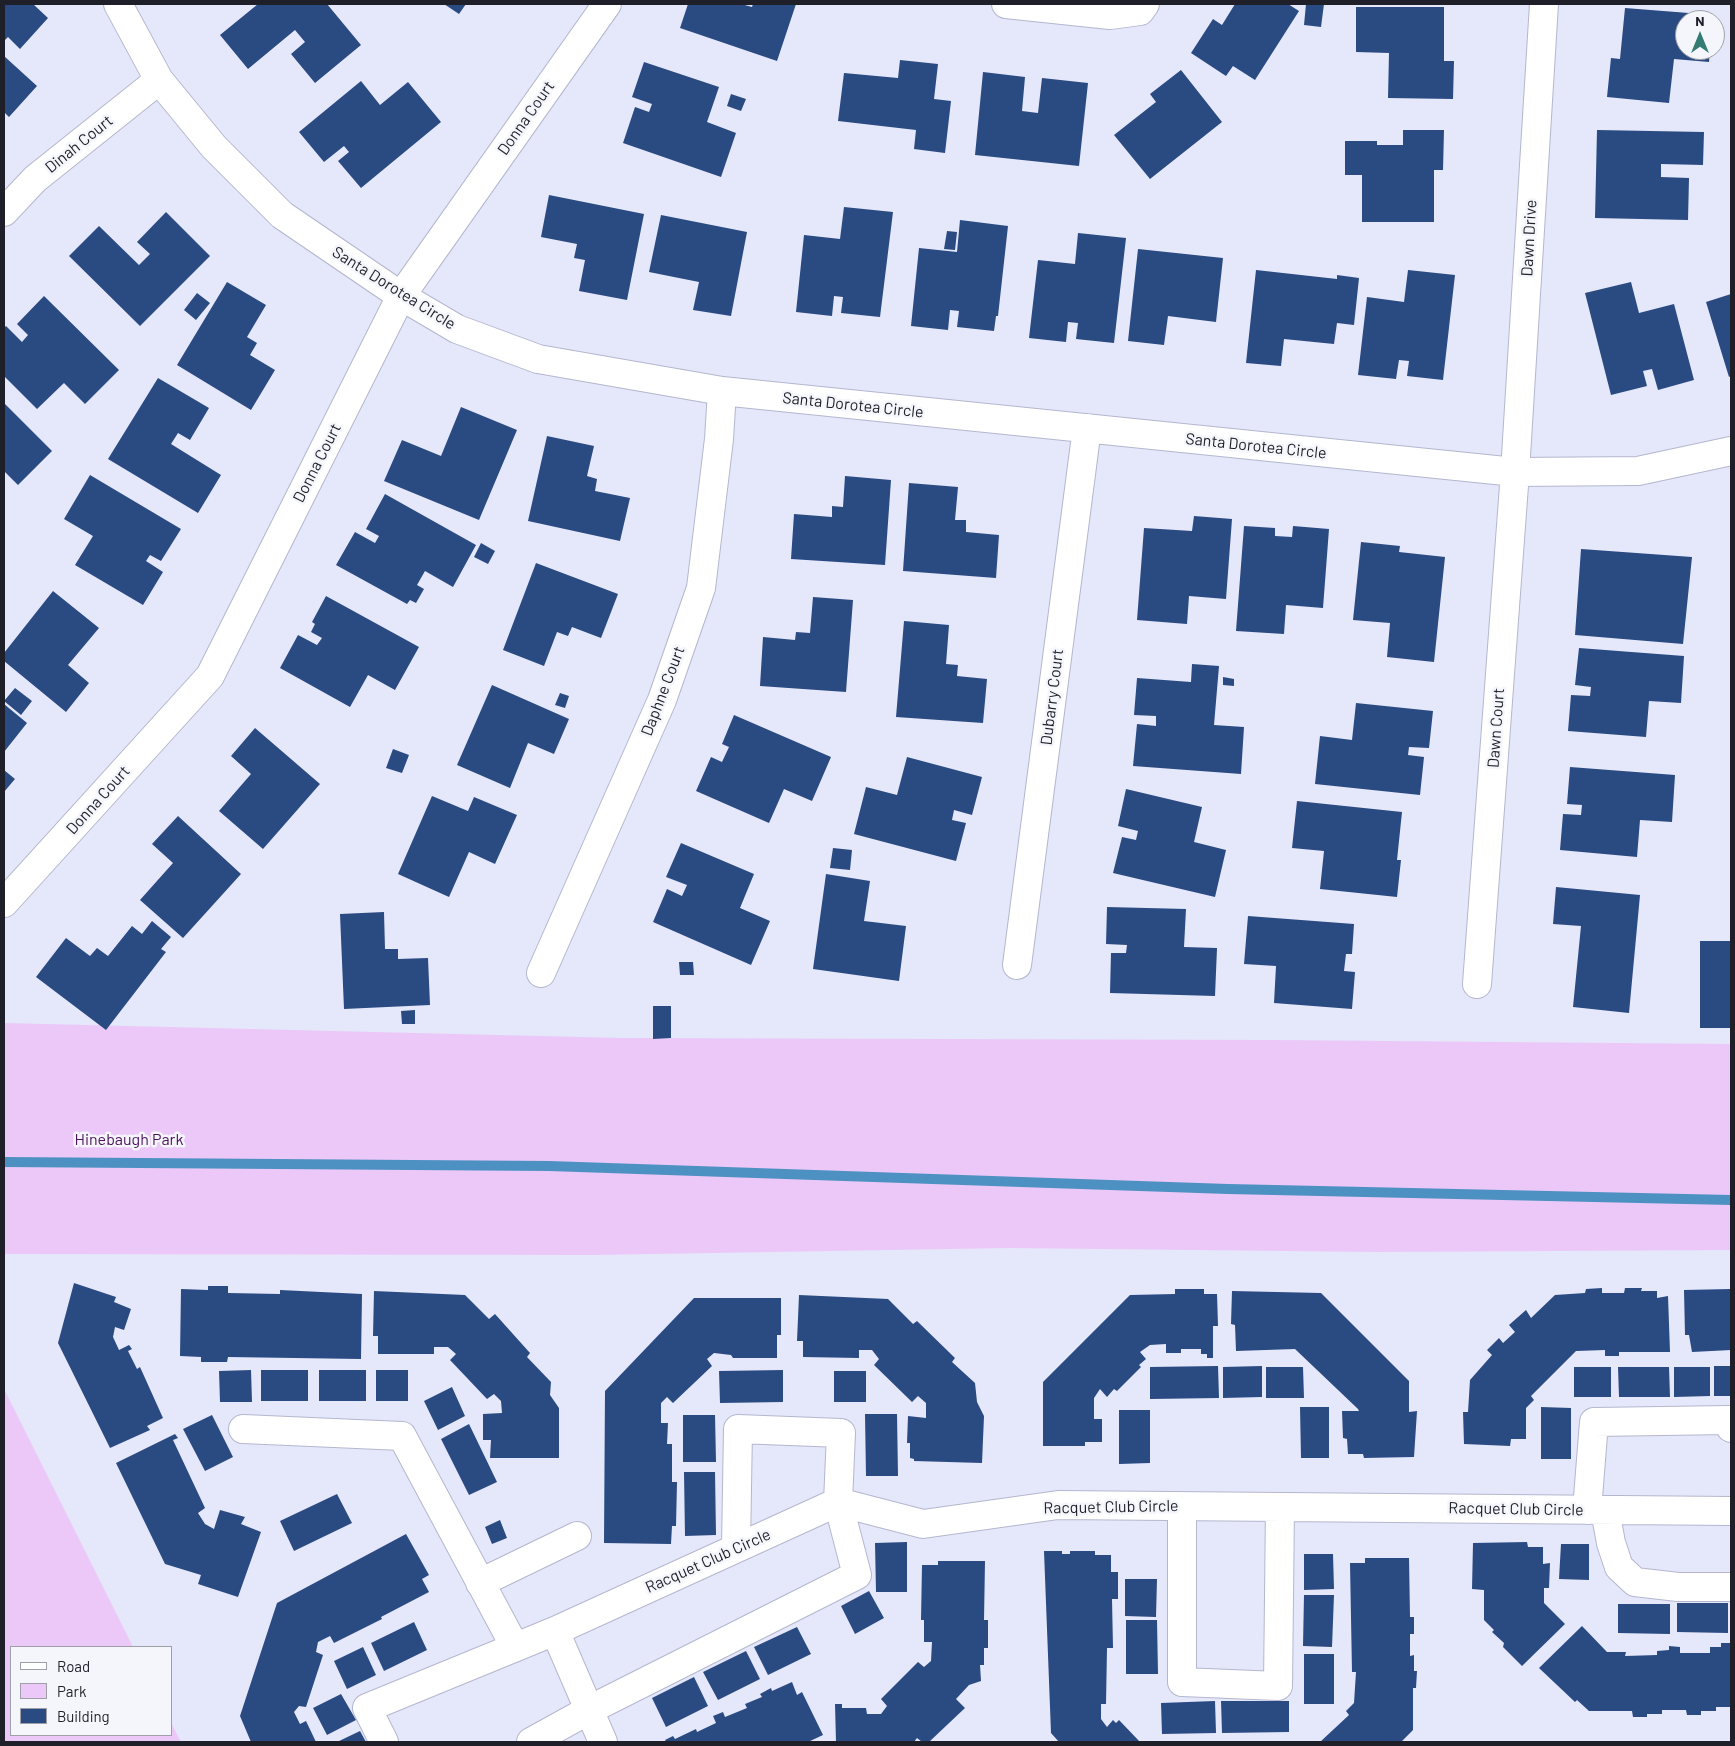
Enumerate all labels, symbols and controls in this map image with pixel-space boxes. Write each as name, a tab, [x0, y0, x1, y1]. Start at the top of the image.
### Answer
north arrow	[1675, 10, 1725, 60]
text: N	[1695, 12, 1705, 29]
street label: Donna Court	[493, 77, 559, 159]
street label: Dinah Court	[41, 111, 117, 177]
street label: Dawn Drive	[1517, 199, 1541, 277]
street label: Santa Dorotea Circle	[329, 242, 459, 334]
street label: Santa Dorotea Circle	[782, 388, 924, 422]
street label: Donna Court	[289, 420, 345, 506]
street label: Santa Dorotea Circle	[1185, 429, 1327, 463]
street label: Daphne Court	[637, 643, 689, 739]
street label: Dubarry Court	[1037, 648, 1067, 746]
street label: Dawn Court	[1484, 687, 1508, 769]
street label: Donna Court	[62, 762, 134, 838]
park label: Hinebaugh Park	[75, 1130, 183, 1150]
street label: Racquet Club Circle	[1043, 1496, 1179, 1518]
street label: Racquet Club Circle	[1448, 1498, 1584, 1520]
street label: Racquet Club Circle	[642, 1525, 774, 1597]
legend	[10, 1646, 172, 1736]
text: Road	[57, 1657, 90, 1675]
text: Park	[57, 1682, 86, 1700]
text: Building	[57, 1707, 110, 1725]

